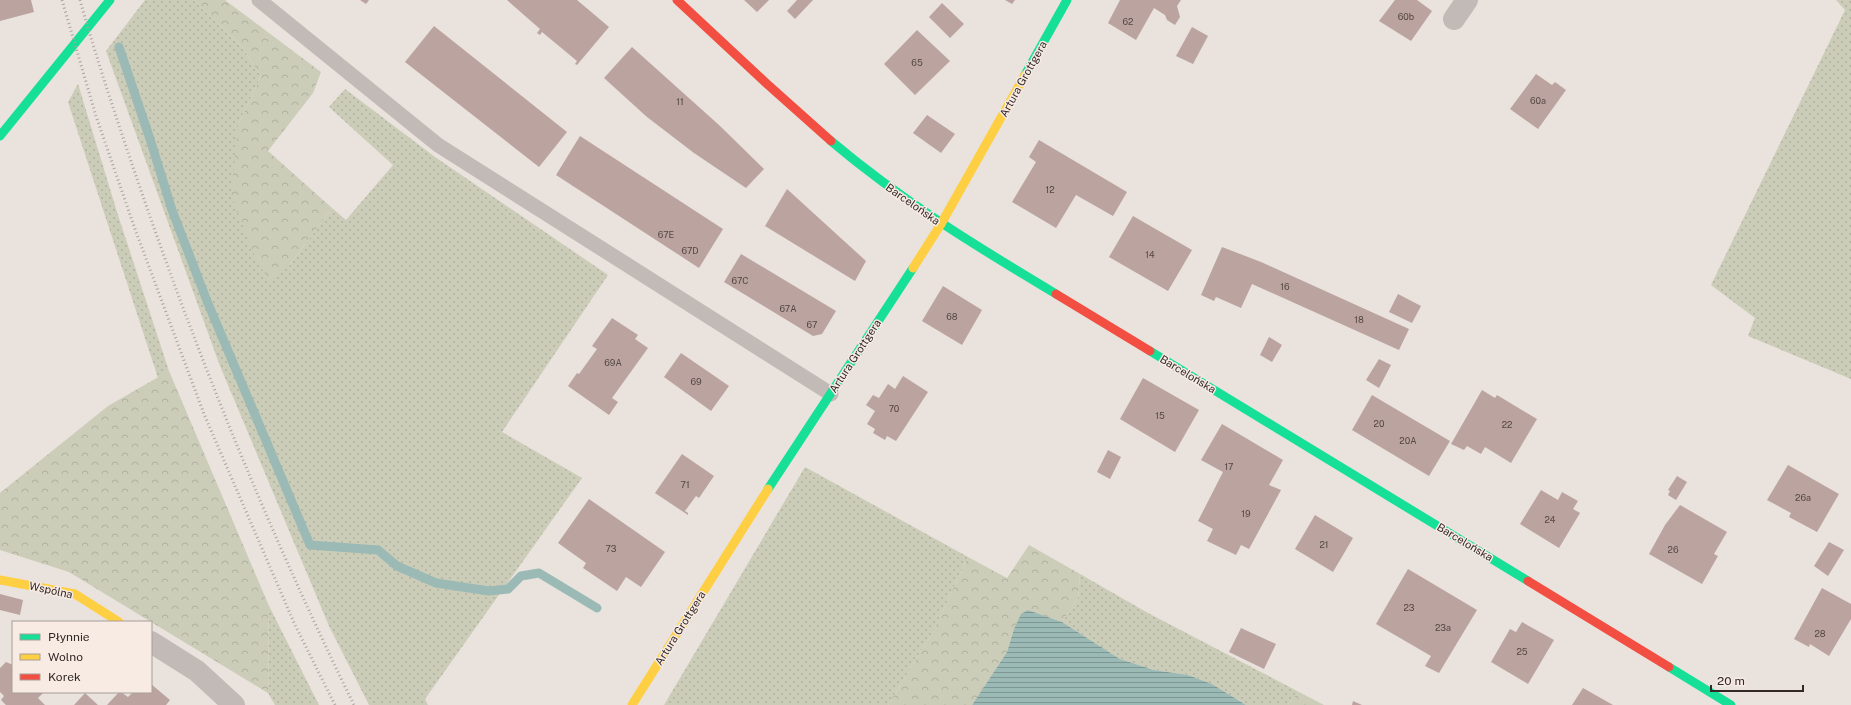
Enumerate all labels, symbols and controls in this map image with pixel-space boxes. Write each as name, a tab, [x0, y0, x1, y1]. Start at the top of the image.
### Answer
house number: 60b	[1398, 11, 1414, 22]
house number: 62	[1123, 16, 1133, 27]
street label: Artura Grottgera	[997, 39, 1049, 119]
house number: 65	[911, 57, 923, 68]
house number: 60a	[1530, 95, 1546, 106]
house number: 11	[676, 96, 684, 107]
street label: Barcelońska	[884, 181, 942, 227]
house number: 12	[1045, 184, 1055, 195]
house number: 67E	[658, 229, 675, 240]
house number: 67D	[681, 245, 699, 256]
house number: 14	[1145, 249, 1155, 260]
house number: 67C	[731, 275, 749, 286]
house number: 16	[1280, 281, 1290, 292]
house number: 67A	[779, 303, 797, 314]
house number: 68	[946, 311, 958, 322]
house number: 18	[1354, 314, 1364, 325]
street label: Artura Grottgera	[827, 317, 883, 395]
house number: 67	[807, 319, 817, 330]
street label: Barcelońska	[1158, 353, 1218, 395]
house number: 69A	[604, 357, 622, 368]
house number: 69	[690, 376, 702, 387]
house number: 70	[889, 403, 900, 414]
house number: 15	[1155, 410, 1165, 421]
house number: 20	[1374, 418, 1385, 429]
house number: 22	[1502, 419, 1512, 430]
house number: 20A	[1399, 435, 1417, 446]
house number: 17	[1224, 461, 1234, 472]
house number: 71	[680, 479, 690, 490]
house number: 26a	[1795, 492, 1811, 503]
house number: 19	[1241, 508, 1251, 519]
house number: 24	[1544, 514, 1556, 525]
street label: Barcelońska	[1435, 521, 1495, 563]
house number: 21	[1319, 539, 1329, 550]
house number: 73	[606, 543, 617, 554]
house number: 26	[1668, 544, 1679, 555]
street label: Wspólna	[28, 580, 74, 600]
street label: Artura Grottgera	[652, 589, 708, 667]
house number: 23	[1403, 602, 1415, 613]
legend	[12, 621, 152, 693]
house number: 23a	[1435, 622, 1451, 633]
house number: 28	[1814, 628, 1826, 639]
text: Płynnie	[48, 630, 90, 644]
house number: 25	[1516, 646, 1528, 657]
text: Wolno	[48, 650, 83, 664]
scale bar	[1711, 667, 1803, 693]
text: Korek	[48, 670, 81, 684]
text: 20 m	[1717, 674, 1745, 688]

